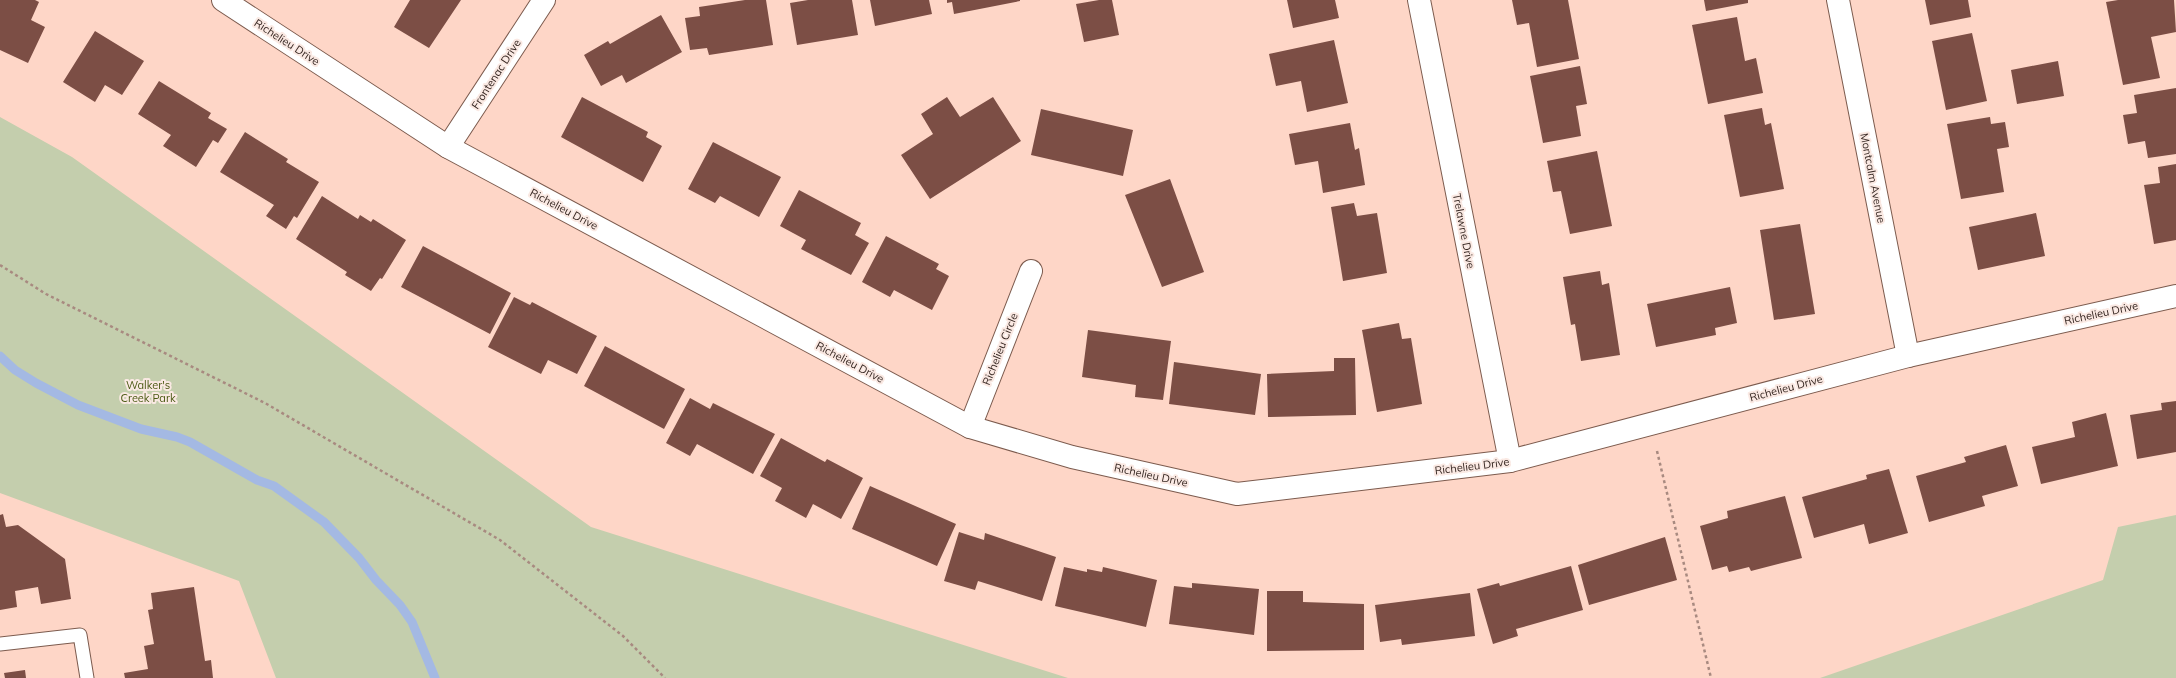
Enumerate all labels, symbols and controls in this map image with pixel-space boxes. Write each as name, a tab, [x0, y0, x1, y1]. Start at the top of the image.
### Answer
street label: Richelieu Drive	[252, 16, 322, 68]
street label: Frontenac Drive	[468, 36, 524, 112]
street label: Montcalm Avenue	[1857, 132, 1889, 224]
street label: Richelieu Drive	[528, 185, 600, 233]
street label: Trelawne Drive	[1450, 192, 1478, 270]
street label: Richelieu Drive	[2063, 298, 2139, 328]
street label: Richelieu Circle	[979, 311, 1021, 387]
street label: Richelieu Drive	[814, 338, 886, 386]
street label: Richelieu Drive	[1748, 372, 1824, 404]
park label: Walker's Creek Park	[120, 378, 176, 405]
street label: Richelieu Drive	[1434, 454, 1510, 478]
street label: Richelieu Drive	[1113, 460, 1189, 490]

